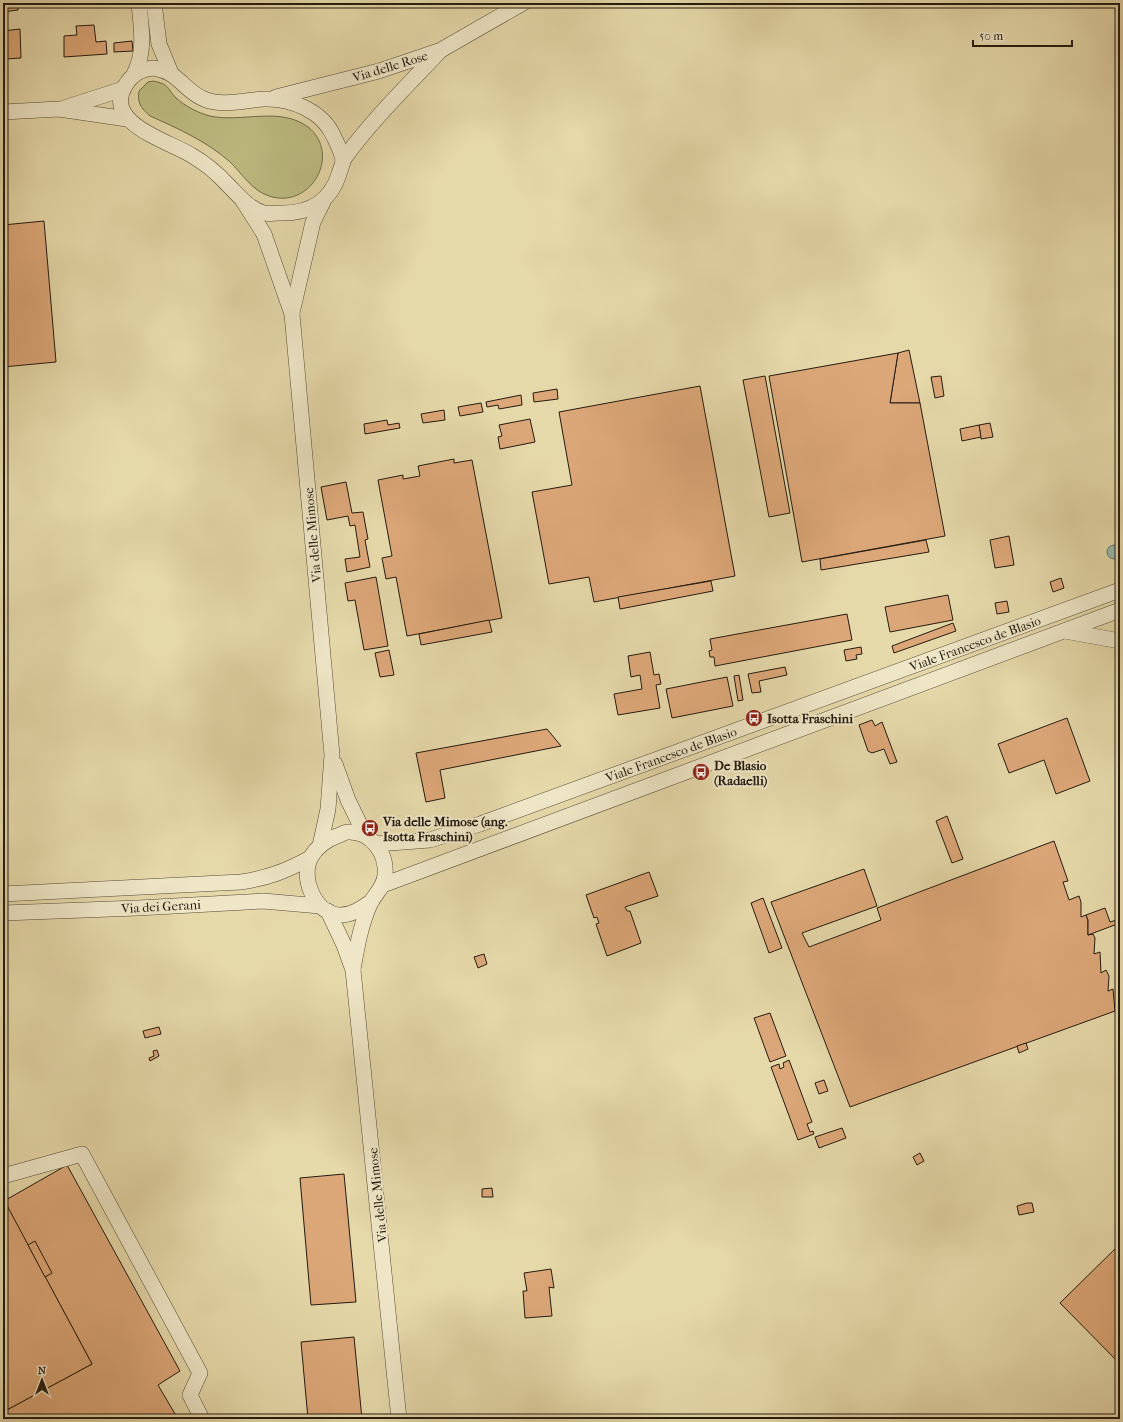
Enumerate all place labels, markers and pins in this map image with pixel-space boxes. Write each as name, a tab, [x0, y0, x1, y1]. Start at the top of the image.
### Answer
bus stop icon: Isotta Fraschini	[744, 708, 764, 728]
place label: Isotta Fraschini	[767, 711, 853, 726]
place label: De Blasio (Radaelli)	[714, 758, 768, 788]
bus stop icon: De Blasio (Radaelli)	[691, 762, 711, 782]
place label: Via delle Mimose (ang. Isotta Fraschini)	[382, 814, 508, 844]
bus stop icon: Via delle Mimose (ang. Isotta Fraschini)	[360, 818, 380, 838]

